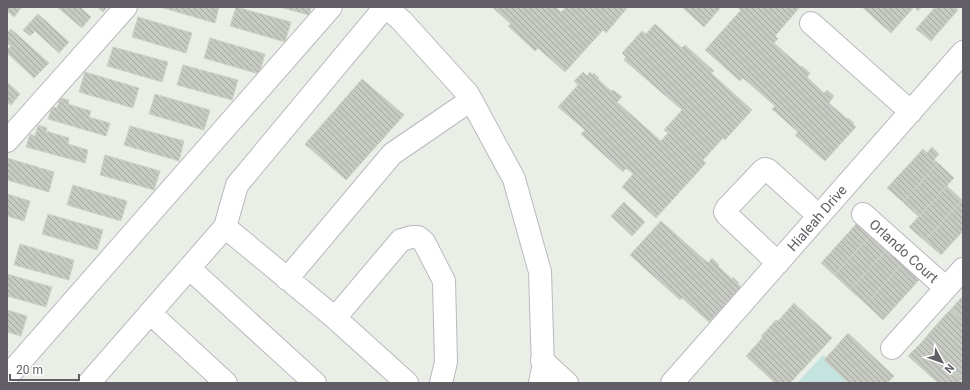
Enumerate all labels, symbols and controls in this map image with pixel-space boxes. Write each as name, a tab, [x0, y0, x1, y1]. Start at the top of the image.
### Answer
street label: Hialeah Drive	[784, 182, 850, 254]
street label: Orlando Court	[866, 216, 942, 286]
north arrow	[922, 342, 962, 382]
scale bar	[10, 356, 79, 382]
text: N	[942, 361, 957, 376]
text: 20 m	[16, 363, 43, 377]

